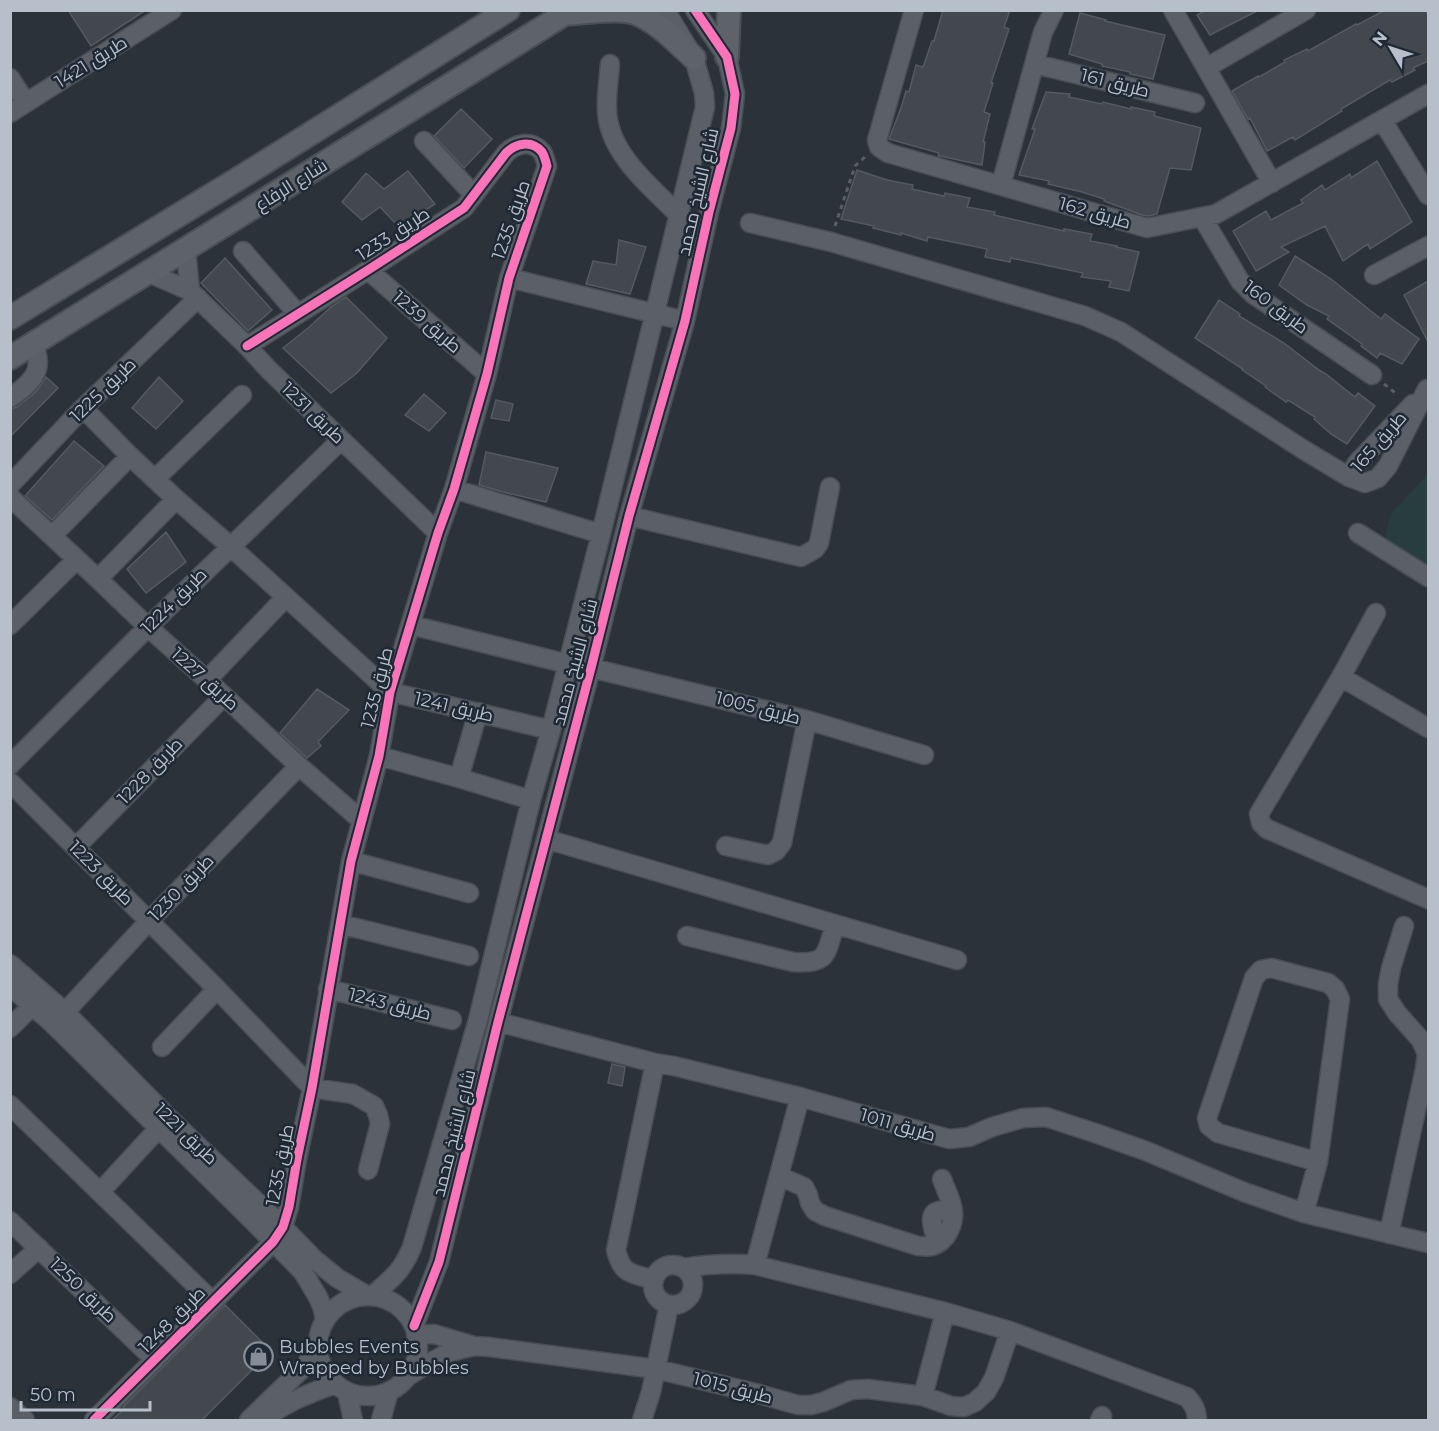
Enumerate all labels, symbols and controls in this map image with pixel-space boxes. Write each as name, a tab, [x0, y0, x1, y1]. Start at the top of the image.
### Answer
north arrow	[1361, 18, 1421, 78]
text: N	[1368, 28, 1391, 50]
street label: طريق 1421	[51, 31, 132, 94]
street label: طريق 161	[1078, 64, 1152, 103]
street label: شارع الشيخ محمد	[673, 126, 724, 258]
street label: شارع الرفاع	[251, 154, 332, 217]
street label: طريق 1235	[487, 177, 536, 263]
street label: طريق 162	[1056, 192, 1133, 235]
street label: طريق 1233	[352, 202, 434, 267]
street label: طريق 160	[1239, 276, 1313, 339]
street label: طريق 1239	[388, 286, 466, 359]
street label: طريق 1225	[66, 353, 141, 427]
street label: طريق 1231	[276, 378, 349, 449]
street label: طريق 165	[1347, 407, 1412, 478]
street label: طريق 1224	[136, 563, 212, 639]
street label: شارع الشيخ محمد	[548, 596, 603, 728]
street label: طريق 1227	[166, 643, 243, 716]
street label: طريق 1235	[356, 645, 399, 731]
street label: طريق 1241	[412, 687, 496, 728]
street label: طريق 1005	[713, 687, 803, 730]
street label: طريق 1228	[113, 733, 188, 810]
street label: طريق 1223	[63, 836, 138, 911]
street label: طريق 1230	[144, 850, 219, 927]
street label: طريق 1243	[346, 983, 433, 1026]
street label: شارع الشيخ محمد	[428, 1067, 481, 1199]
street label: طريق 1221	[149, 1099, 222, 1170]
street label: طريق 1011	[858, 1104, 938, 1147]
street label: طريق 1235	[261, 1122, 300, 1208]
street label: طريق 1250	[44, 1253, 121, 1328]
street label: طريق 1248	[134, 1282, 211, 1359]
place label: Bubbles Events Wrapped by Bubbles	[279, 1336, 469, 1379]
shop icon: Bubbles Events Wrapped by Bubbles	[242, 1341, 274, 1373]
street label: طريق 1015	[691, 1368, 775, 1409]
scale bar	[21, 1374, 150, 1412]
text: 50 m	[30, 1384, 76, 1406]

